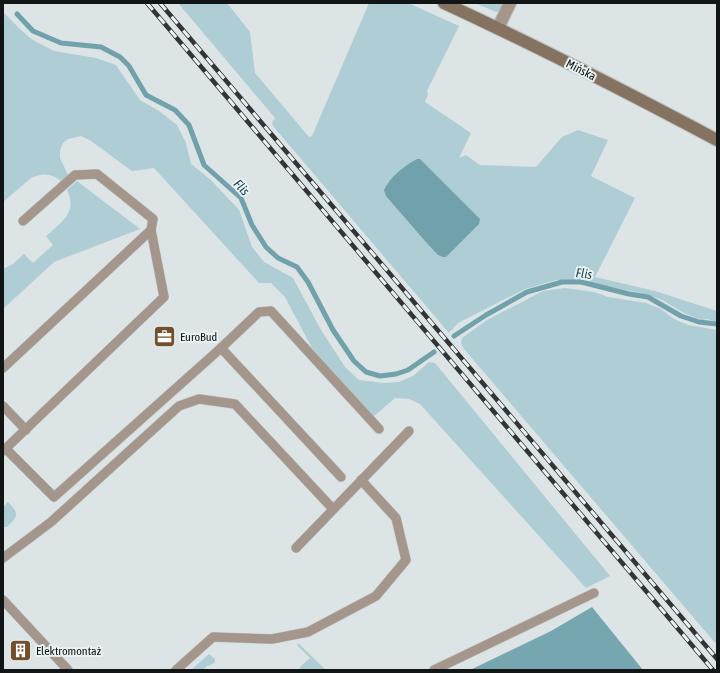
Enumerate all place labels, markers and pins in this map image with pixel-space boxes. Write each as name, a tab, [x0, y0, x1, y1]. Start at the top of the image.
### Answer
office icon: EuroBud	[152, 324, 178, 350]
place label: EuroBud	[180, 330, 217, 344]
building icon: Elektromontaż	[8, 638, 34, 664]
place label: Elektromontaż	[36, 644, 102, 658]

